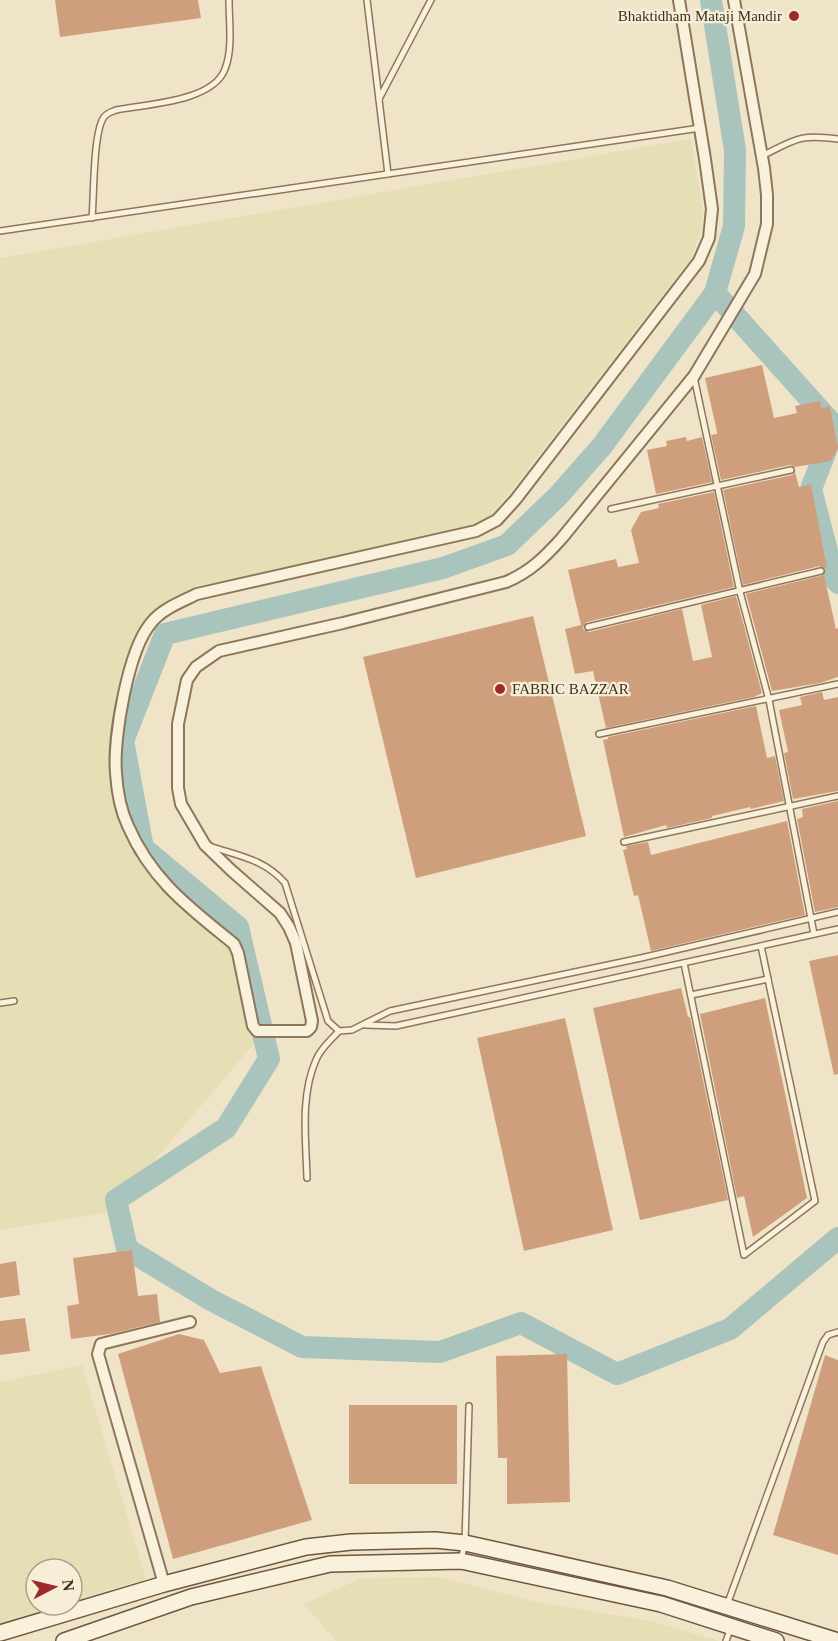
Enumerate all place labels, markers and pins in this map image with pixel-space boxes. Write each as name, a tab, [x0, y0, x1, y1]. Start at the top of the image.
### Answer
place label: Bhaktidham Mataji Mandir	[618, 8, 782, 24]
marker: Bhaktidham Mataji Mandir	[787, 9, 801, 23]
place label: FABRIC BAZZAR	[512, 681, 629, 697]
marker: FABRIC BAZZAR	[493, 682, 507, 696]

